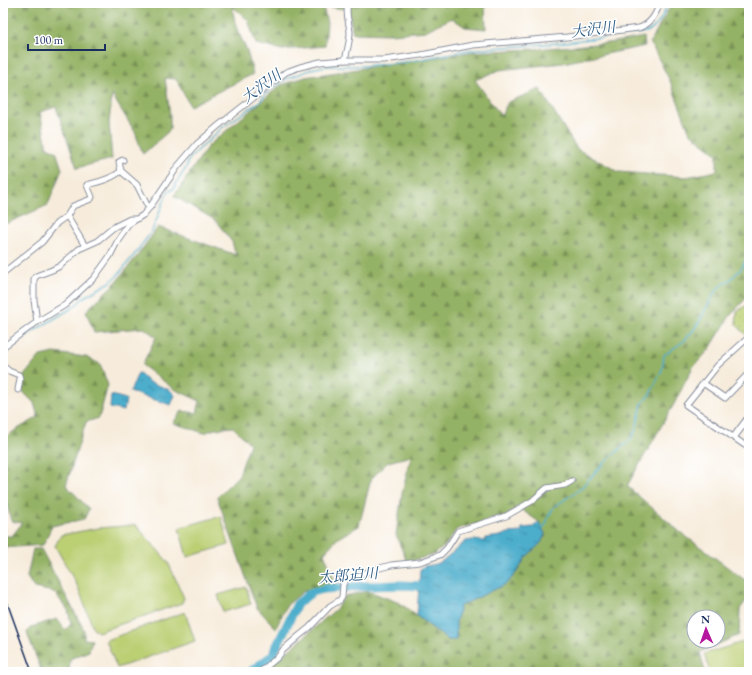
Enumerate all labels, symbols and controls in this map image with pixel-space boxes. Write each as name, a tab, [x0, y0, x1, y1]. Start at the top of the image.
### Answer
water label: 大沢川	[570, 17, 618, 41]
scale bar	[28, 26, 105, 52]
text: 100 m	[34, 32, 64, 48]
water label: 大沢川	[237, 64, 286, 107]
water label: 太郎迫川	[317, 563, 381, 587]
north arrow	[686, 609, 726, 649]
text: N	[701, 612, 710, 626]

